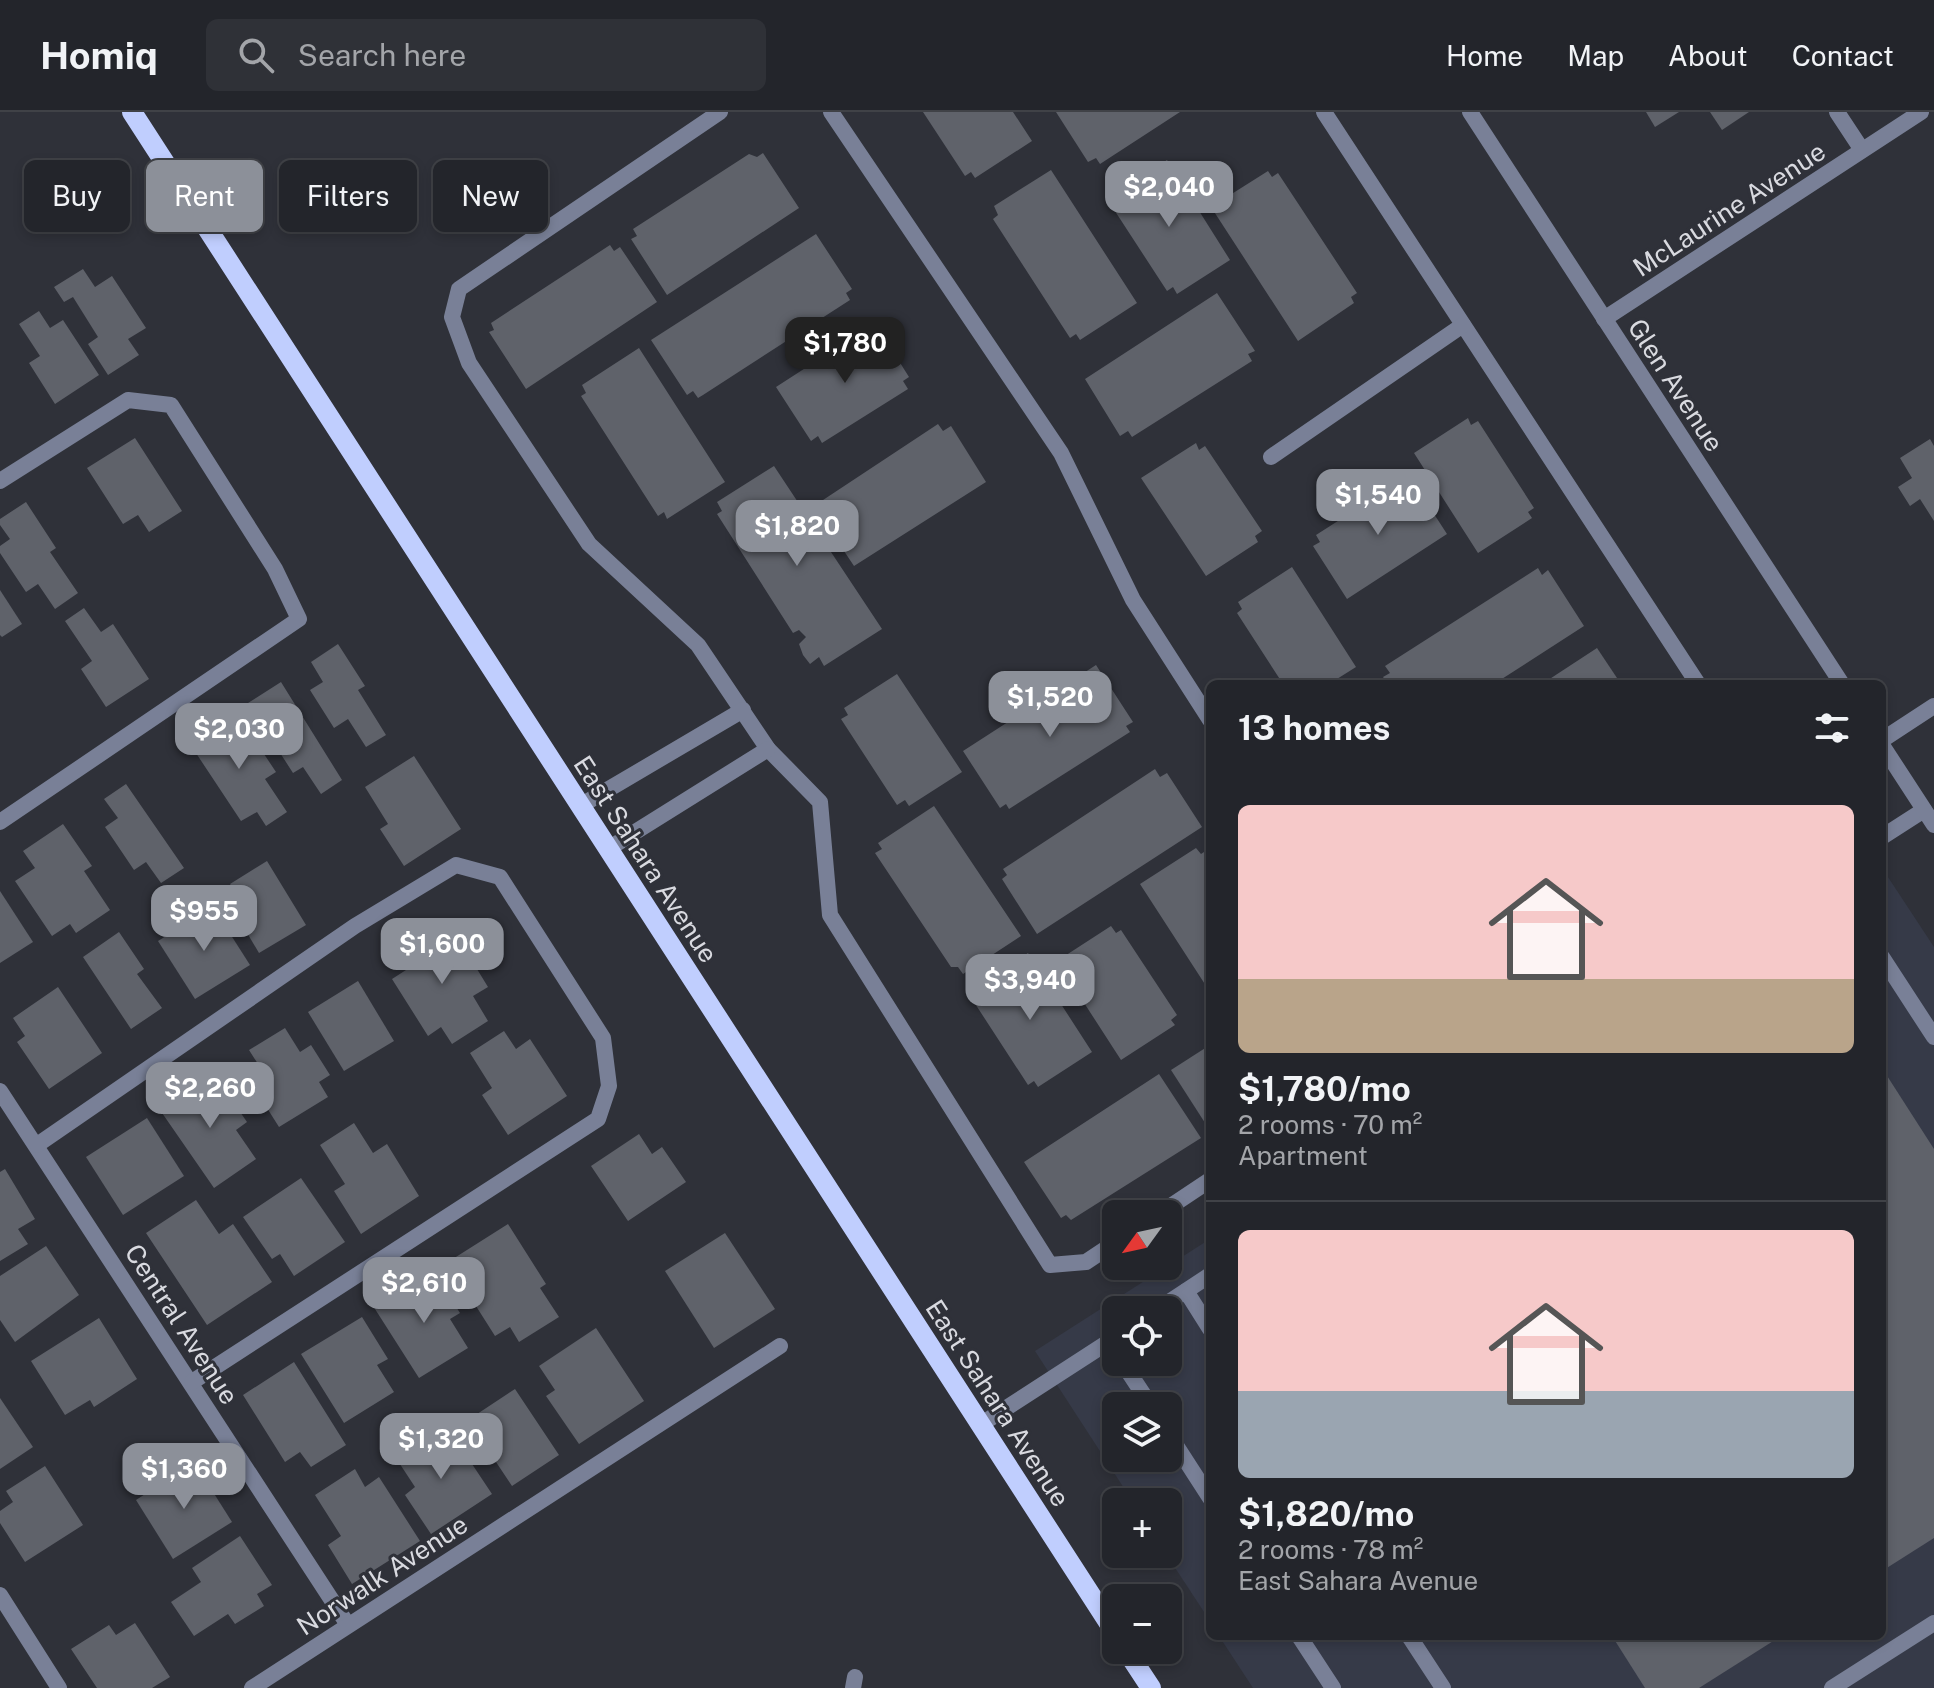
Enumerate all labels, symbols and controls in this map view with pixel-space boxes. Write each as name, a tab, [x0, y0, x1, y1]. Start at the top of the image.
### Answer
search box	[206, 19, 766, 91]
text: Homiq	[40, 33, 158, 78]
icon: search	[234, 33, 278, 77]
text: Search here	[298, 37, 466, 73]
text: Home	[1446, 39, 1523, 72]
text: Map	[1567, 39, 1624, 72]
text: About	[1668, 39, 1748, 72]
text: Contact	[1792, 39, 1894, 72]
street label: McLaurine Avenue	[1627, 135, 1831, 283]
chip: Buy	[24, 160, 130, 232]
chip: Rent	[146, 160, 263, 232]
chip: Filters	[279, 160, 417, 232]
chip: New	[433, 160, 548, 232]
pin: $2,040	[1104, 161, 1234, 229]
text: $2,040	[1123, 171, 1215, 202]
street label: Glen Avenue	[1622, 313, 1730, 457]
pin: $1,780	[780, 317, 910, 385]
text: $1,780	[803, 327, 887, 358]
pin: $1,540	[1313, 469, 1443, 537]
text: $1,540	[1334, 479, 1422, 510]
pin: $1,820	[732, 500, 862, 568]
text: $1,820	[754, 510, 840, 541]
pin: $1,520	[985, 671, 1115, 739]
text: $1,520	[1007, 681, 1093, 712]
pin: $2,030	[174, 703, 304, 771]
icon: filters	[1810, 706, 1854, 750]
text: 13 homes	[1238, 708, 1390, 748]
text: $2,030	[193, 713, 285, 744]
street label: East Sahara Avenue	[568, 750, 724, 968]
icon: home	[1474, 857, 1618, 1001]
pin: $955	[157, 885, 251, 953]
text: $955	[169, 895, 239, 926]
pin: $1,600	[377, 918, 507, 986]
text: $1,600	[399, 928, 485, 959]
pin: $3,940	[965, 954, 1095, 1022]
text: $3,940	[983, 964, 1077, 995]
pin: $2,260	[145, 1062, 275, 1130]
text: $1,780/mo	[1238, 1069, 1411, 1109]
text: $2,260	[164, 1072, 256, 1103]
text: 2 rooms · 70 m²	[1238, 1109, 1422, 1140]
text: Apartment	[1238, 1140, 1368, 1171]
north arrow	[1102, 1200, 1182, 1280]
map controls	[1102, 1200, 1182, 1664]
street label: Central Avenue	[119, 1238, 245, 1410]
pin: $2,610	[359, 1257, 489, 1325]
text: $2,610	[381, 1267, 467, 1298]
icon: home	[1474, 1282, 1618, 1426]
street label: East Sahara Avenue	[920, 1294, 1076, 1512]
button: locate	[1102, 1296, 1182, 1376]
button: layers	[1102, 1392, 1182, 1472]
pin: $1,320	[376, 1413, 506, 1481]
text: $1,320	[398, 1423, 484, 1454]
pin: $1,360	[119, 1443, 249, 1511]
text: $1,360	[140, 1453, 228, 1484]
button: +	[1102, 1488, 1182, 1568]
text: $1,820/mo	[1238, 1494, 1414, 1534]
street label: Norwalk Avenue	[291, 1508, 473, 1642]
text: 2 rooms · 78 m²	[1238, 1534, 1423, 1565]
text: East Sahara Avenue	[1238, 1565, 1478, 1596]
button: −	[1102, 1584, 1182, 1664]

